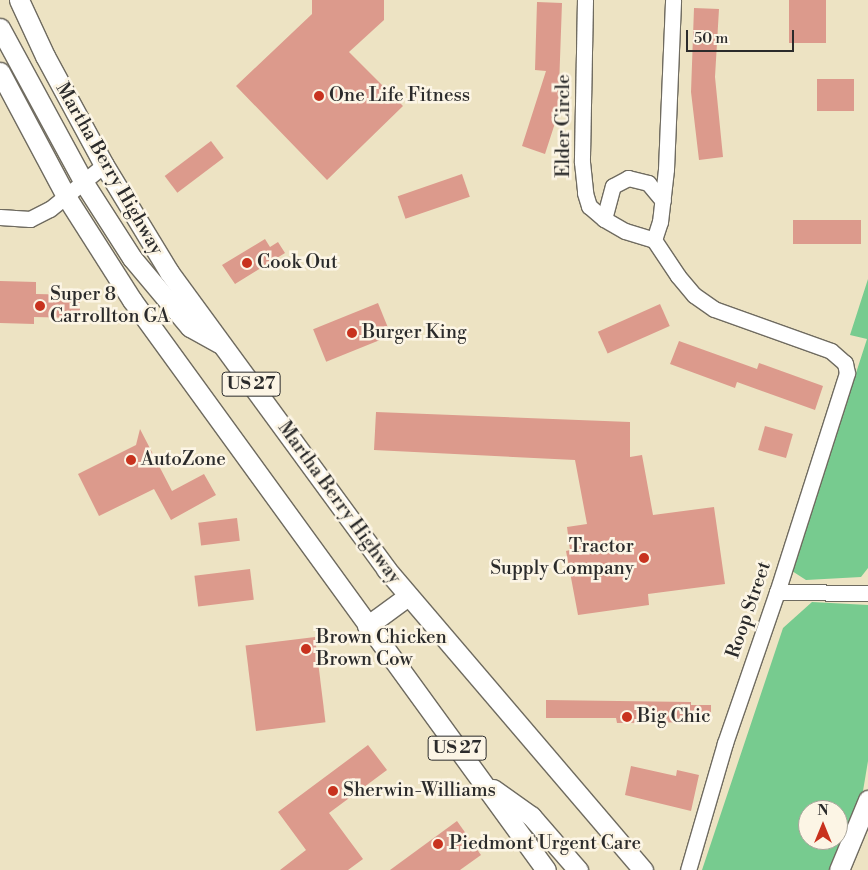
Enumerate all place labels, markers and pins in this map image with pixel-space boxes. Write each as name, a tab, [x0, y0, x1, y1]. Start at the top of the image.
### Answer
place label: One Life Fitness	[329, 85, 470, 107]
marker: One Life Fitness	[313, 90, 325, 102]
place label: Cook Out	[257, 252, 338, 274]
marker: Cook Out	[241, 257, 253, 269]
place label: Super 8 Carrollton GA	[50, 284, 170, 328]
marker: Super 8 Carrollton GA	[34, 300, 46, 312]
place label: Burger King	[362, 322, 467, 344]
marker: Burger King	[346, 327, 358, 339]
place label: AutoZone	[141, 449, 226, 471]
marker: AutoZone	[125, 454, 137, 466]
place label: Tractor Supply Company	[490, 536, 634, 580]
marker: Tractor Supply Company	[638, 552, 650, 564]
place label: Brown Chicken Brown Cow	[316, 627, 447, 671]
marker: Brown Chicken Brown Cow	[300, 643, 312, 655]
place label: Big Chic	[637, 706, 711, 728]
marker: Big Chic	[621, 711, 633, 723]
place label: Sherwin-Williams	[343, 780, 496, 802]
marker: Sherwin-Williams	[327, 785, 339, 797]
place label: Piedmont Urgent Care	[449, 833, 641, 855]
marker: Piedmont Urgent Care	[431, 837, 445, 851]

